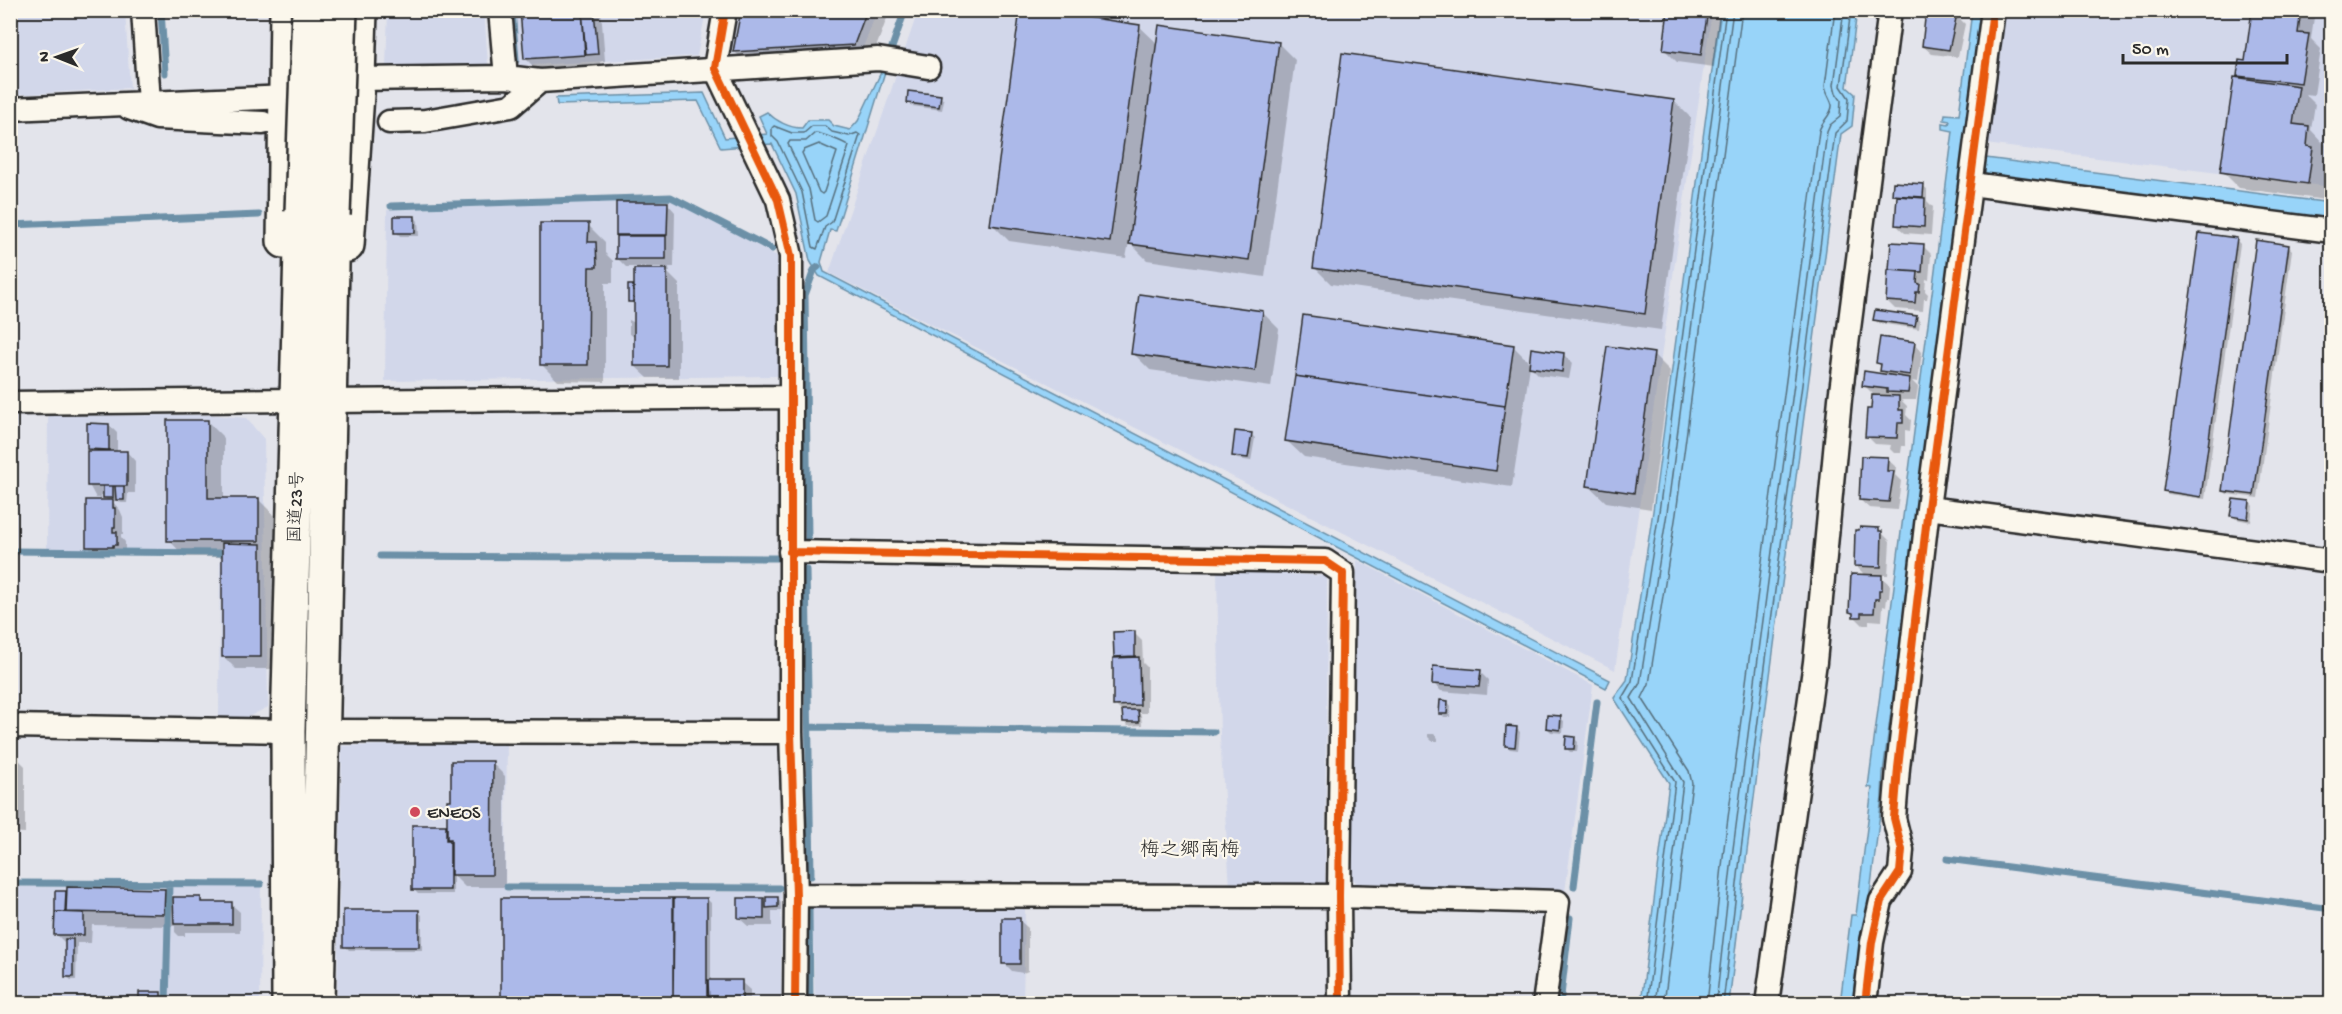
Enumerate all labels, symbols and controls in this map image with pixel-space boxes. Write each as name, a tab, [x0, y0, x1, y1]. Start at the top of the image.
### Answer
north arrow	[27, 27, 87, 87]
scale bar	[2123, 27, 2286, 65]
text: 50 m	[2132, 40, 2169, 61]
text: N	[36, 51, 55, 62]
street label: 国道23号	[285, 471, 309, 544]
place label: ENEOS	[427, 804, 481, 825]
marker: ENEOS	[408, 805, 422, 819]
district label: 梅之郷南梅	[1140, 838, 1240, 863]

